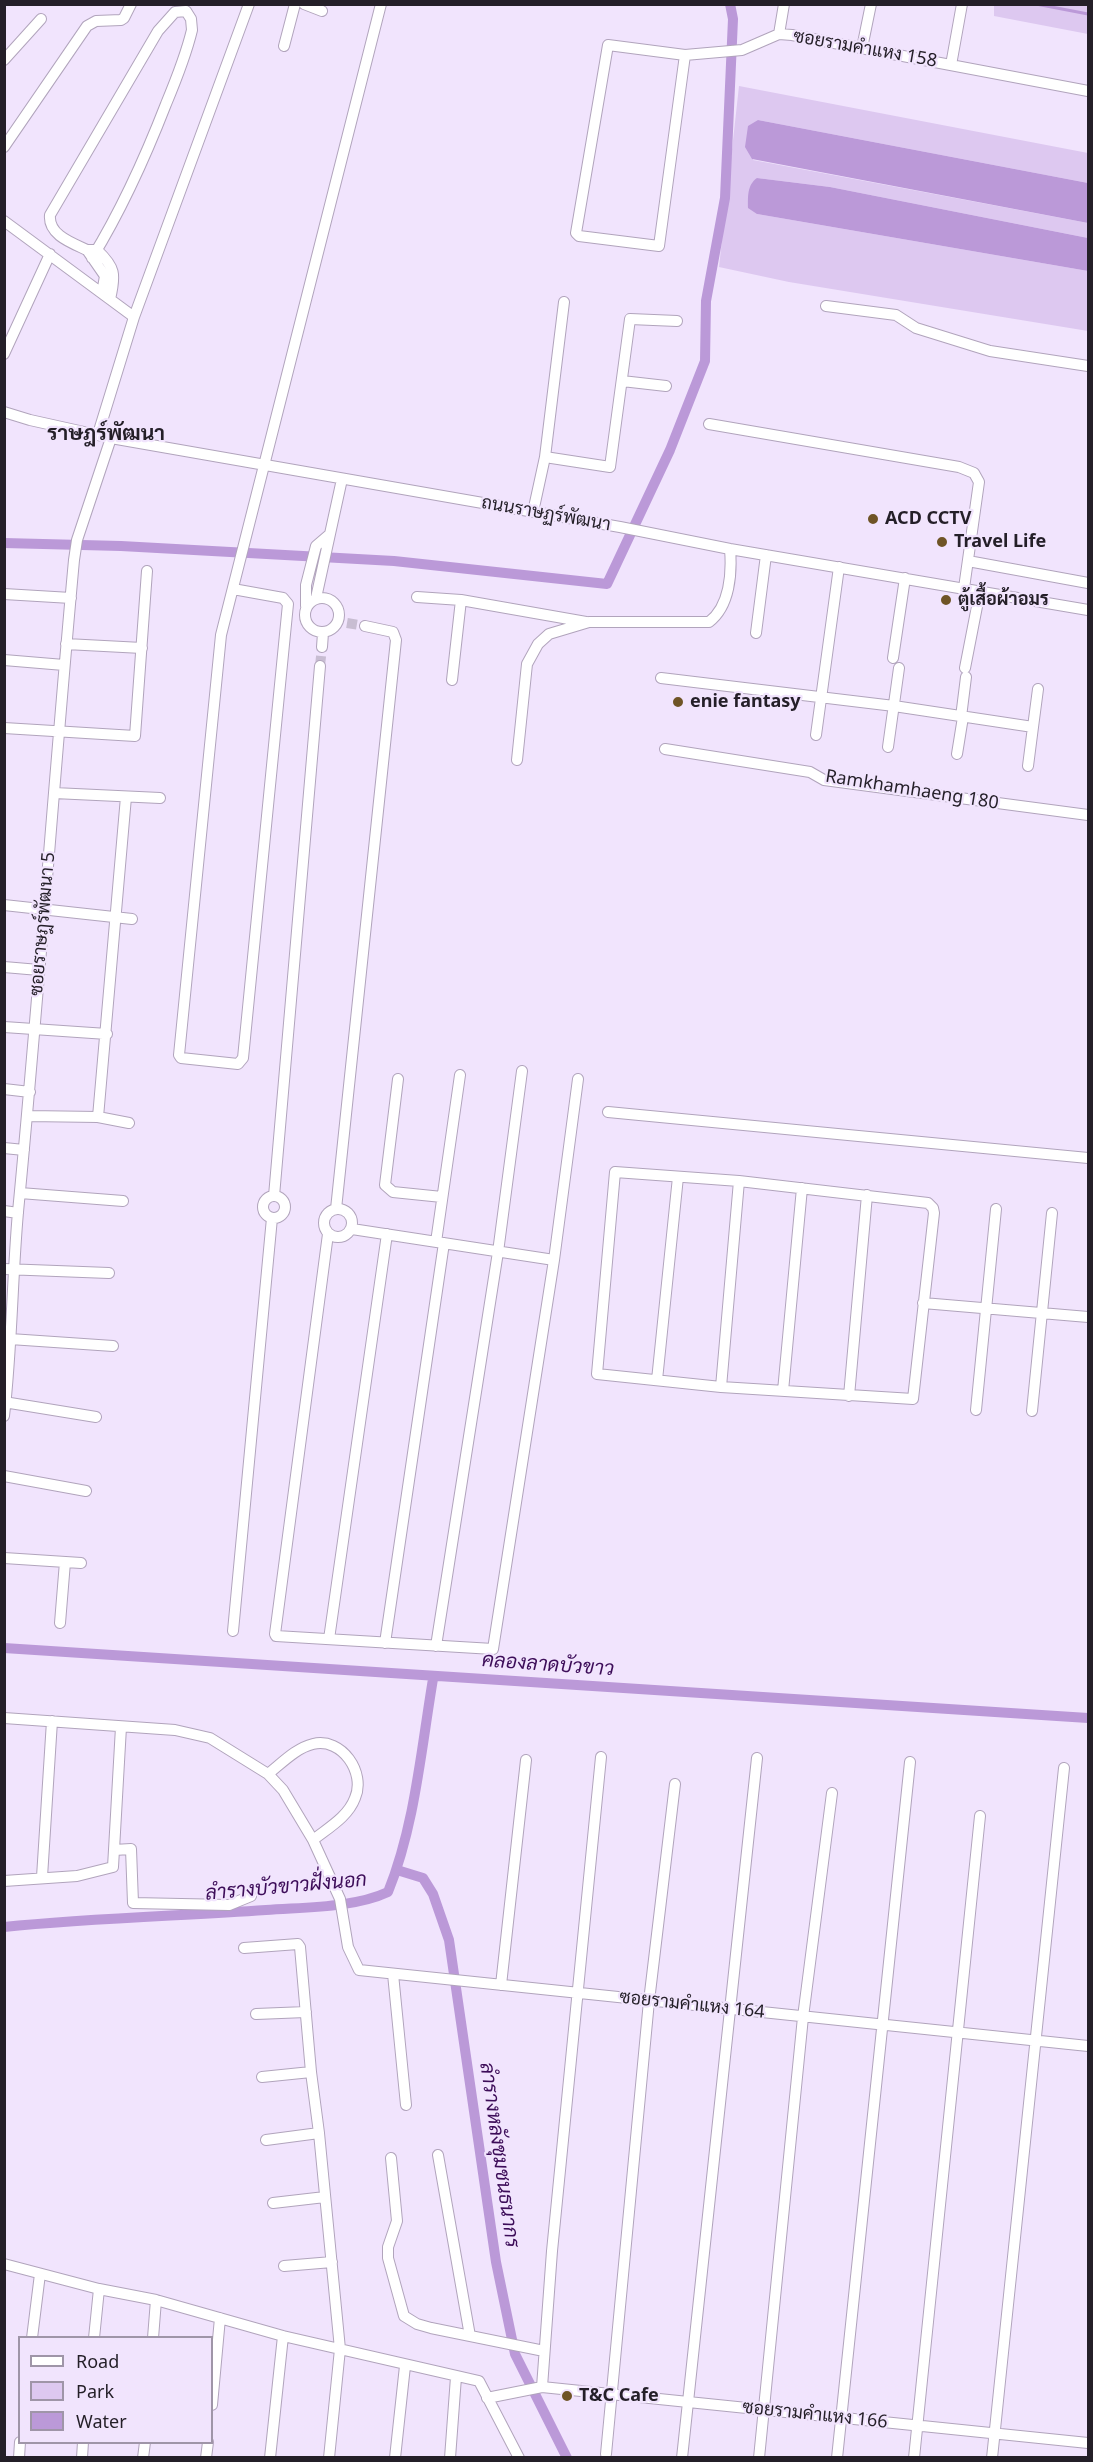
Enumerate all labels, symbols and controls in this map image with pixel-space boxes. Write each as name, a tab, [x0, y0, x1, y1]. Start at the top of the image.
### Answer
street label: ซอยรามคำแหง 158	[791, 26, 939, 72]
district label: ราษฎร์พัฒนา	[47, 421, 165, 447]
street label: ถนนราษฏร์พัฒนา	[480, 492, 612, 536]
place label: ACD CCTV	[885, 508, 971, 530]
marker: ACD CCTV	[866, 512, 880, 526]
place label: Travel Life	[954, 531, 1046, 553]
marker: Travel Life	[935, 535, 949, 549]
place label: ตู้เสื้อผ้าอมร	[958, 589, 1049, 611]
marker: ตู้เสื้อผ้าอมร	[939, 593, 953, 607]
place label: enie fantasy	[690, 691, 801, 713]
marker: enie fantasy	[671, 695, 685, 709]
street label: Ramkhamhaeng 180	[824, 766, 1000, 814]
street label: ซอยราษฎร์พัฒนา 5	[26, 851, 60, 997]
water label: คลองลาดบัวขาว	[481, 1648, 615, 1682]
water label: ลำรางบัวขาวฝั่งนอก	[204, 1868, 368, 1906]
street label: ซอยรามคำแหง 164	[618, 1987, 766, 2023]
water label: ลำรางหลังชุมชนธนากร	[474, 2061, 524, 2249]
legend	[18, 2336, 213, 2444]
text: Road	[76, 2349, 119, 2373]
text: Park	[76, 2379, 114, 2403]
place label: T&C Cafe	[579, 2385, 659, 2407]
marker: T&C Cafe	[560, 2389, 574, 2403]
street label: ซอยรามคำแหง 166	[741, 2397, 889, 2433]
text: Water	[76, 2409, 127, 2433]

